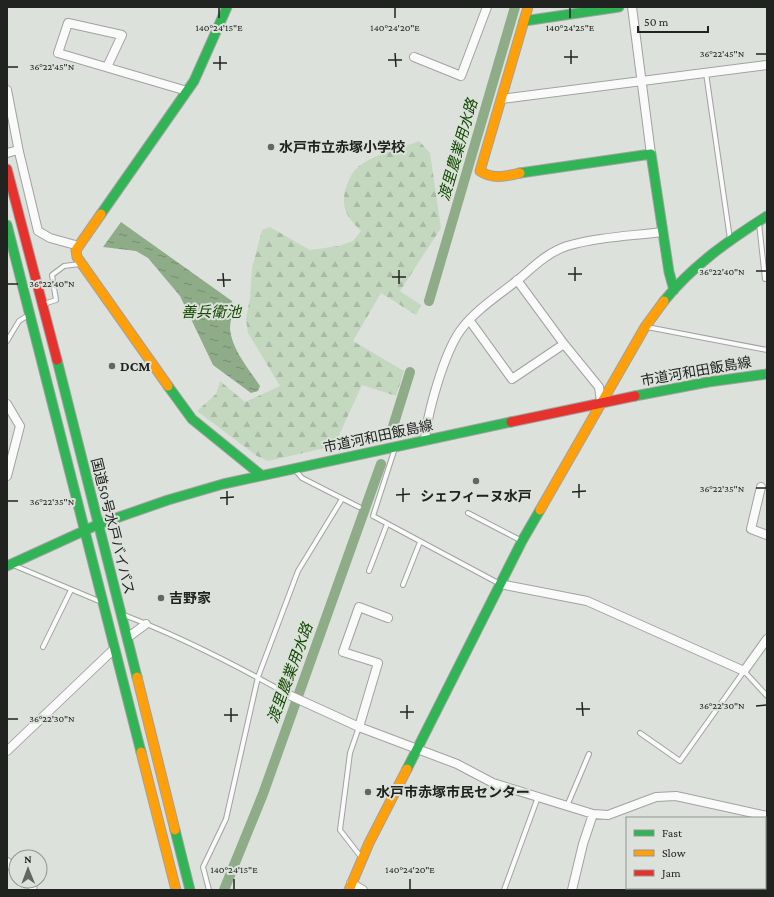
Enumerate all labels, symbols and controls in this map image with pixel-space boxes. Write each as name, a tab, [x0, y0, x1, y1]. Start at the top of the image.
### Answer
scale bar	[638, 8, 708, 34]
text: 50 m	[644, 15, 669, 29]
text: 140°24'15"E	[195, 22, 243, 33]
text: 140°24'20"E	[370, 22, 420, 33]
text: 140°24'25"E	[546, 22, 595, 33]
text: 36°22'45"N	[700, 48, 745, 59]
text: 36°22'45"N	[30, 61, 75, 72]
water label: 渡里農業用水路	[436, 95, 481, 203]
place label: 水戸市立赤塚小学校	[279, 139, 405, 155]
marker: 水戸市立赤塚小学校	[266, 142, 276, 152]
text: 36°22'40"N	[699, 266, 745, 277]
text: 36°22'40"N	[29, 278, 75, 289]
water label: 善兵衛池	[181, 304, 243, 320]
street label: 市道河和田飯島線	[639, 353, 753, 389]
place label: DCM	[120, 358, 150, 374]
marker: DCM	[107, 361, 117, 371]
street label: 市道河和田飯島線	[322, 417, 434, 455]
street label: 国道50号水戸バイパス	[88, 456, 138, 596]
marker: シェフィーヌ水戸	[471, 476, 481, 486]
text: 36°22'35"N	[700, 483, 745, 494]
place label: シェフィーヌ水戸	[420, 488, 532, 504]
text: 36°22'35"N	[30, 496, 75, 507]
place label: 吉野家	[169, 590, 211, 606]
marker: 吉野家	[156, 593, 166, 603]
water label: 渡里農業用水路	[265, 619, 316, 725]
text: 36°22'30"N	[699, 700, 745, 711]
text: 36°22'30"N	[29, 713, 75, 724]
place label: 水戸市赤塚市民センター	[376, 784, 530, 800]
marker: 水戸市赤塚市民センター	[363, 787, 373, 797]
legend	[626, 817, 766, 889]
text: Fast	[662, 826, 683, 840]
text: Slow	[662, 846, 686, 860]
north arrow	[8, 849, 48, 889]
text: N	[24, 853, 32, 865]
text: 140°24'15"E	[210, 864, 258, 875]
text: 140°24'20"E	[385, 864, 435, 875]
text: Jam	[661, 866, 681, 880]

